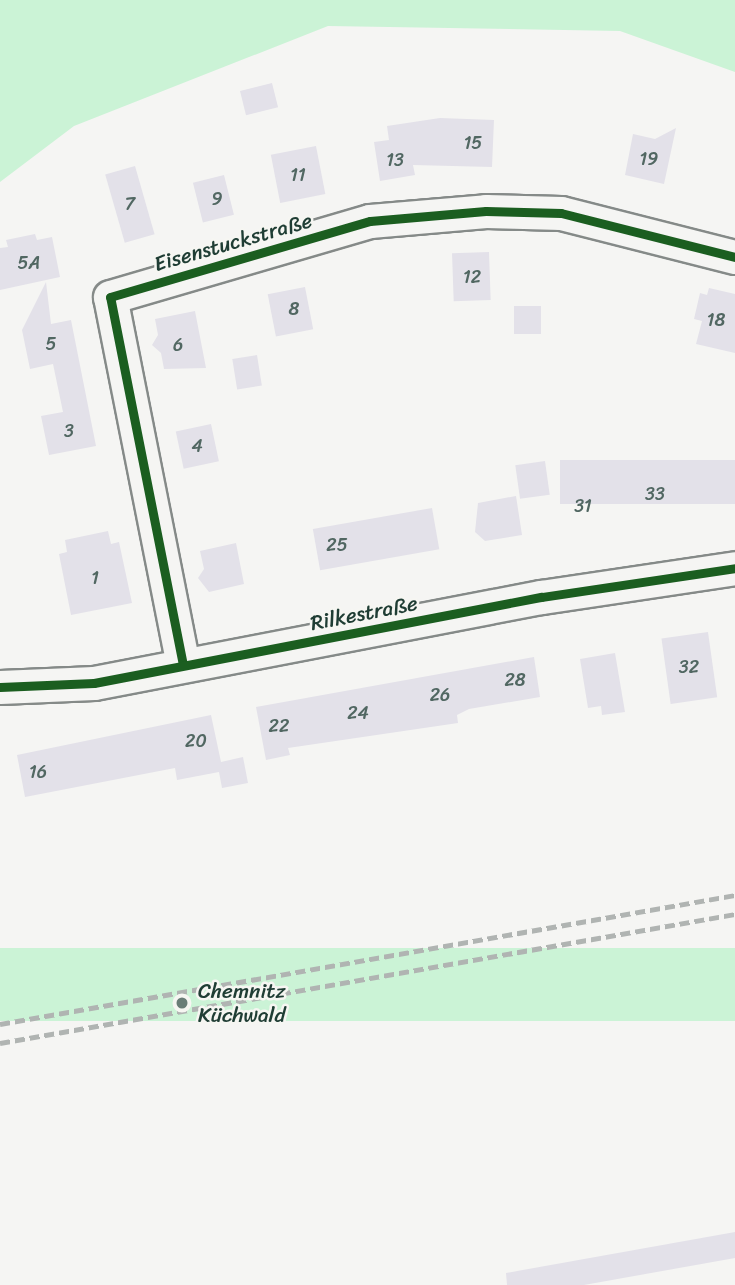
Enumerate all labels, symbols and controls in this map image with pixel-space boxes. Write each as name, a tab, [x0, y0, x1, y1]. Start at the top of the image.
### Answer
house number: 15	[464, 132, 482, 154]
house number: 19	[640, 148, 658, 170]
house number: 13	[386, 149, 404, 171]
house number: 11	[290, 164, 306, 186]
house number: 9	[211, 188, 223, 210]
house number: 7	[125, 193, 135, 215]
street label: Eisenstuckstraße	[151, 207, 315, 277]
house number: 5A	[18, 252, 40, 274]
house number: 12	[463, 266, 481, 288]
house number: 8	[289, 298, 299, 320]
house number: 18	[707, 309, 725, 331]
house number: 5	[46, 333, 56, 355]
house number: 6	[173, 334, 183, 356]
house number: 3	[64, 420, 74, 442]
house number: 4	[191, 435, 203, 457]
house number: 33	[645, 483, 665, 505]
house number: 31	[574, 495, 592, 517]
house number: 25	[326, 534, 348, 556]
house number: 1	[91, 567, 99, 589]
street label: Rilkestraße	[308, 590, 420, 636]
house number: 32	[679, 656, 699, 678]
house number: 28	[504, 669, 526, 691]
house number: 26	[430, 684, 450, 706]
house number: 24	[347, 702, 369, 724]
house number: 22	[269, 715, 289, 737]
house number: 20	[185, 730, 207, 752]
house number: 16	[29, 761, 47, 783]
place label: Chemnitz Küchwald	[198, 978, 286, 1028]
marker: Chemnitz Küchwald	[172, 993, 192, 1013]

